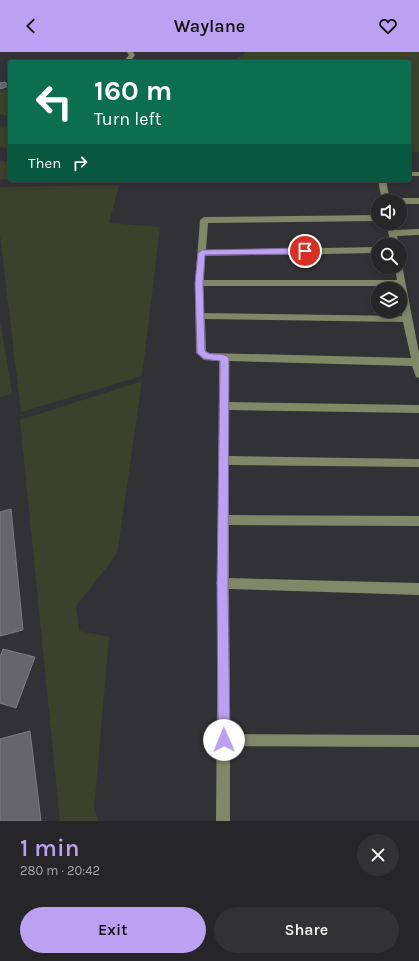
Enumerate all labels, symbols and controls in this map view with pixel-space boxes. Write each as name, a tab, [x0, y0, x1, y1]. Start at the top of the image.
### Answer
icon: back	[20, 15, 42, 37]
text: Waylane	[174, 15, 245, 37]
icon: heart	[377, 15, 399, 37]
text: 160 m	[94, 74, 172, 107]
icon: left	[28, 76, 80, 128]
text: Turn left	[94, 108, 162, 130]
icon: right	[69, 152, 91, 174]
text: Then	[28, 154, 61, 172]
map controls	[371, 194, 407, 318]
button: sound	[371, 194, 407, 230]
pin	[288, 234, 322, 268]
button: search	[371, 238, 407, 274]
icon: arrive	[294, 240, 316, 262]
button: layers	[371, 282, 407, 318]
position arrow	[203, 719, 245, 761]
text: 1 min	[20, 834, 80, 862]
button: close	[357, 834, 399, 876]
text: 280 m · 20:42	[20, 863, 100, 878]
button: Exit	[20, 907, 206, 953]
button: Share	[214, 907, 399, 953]

